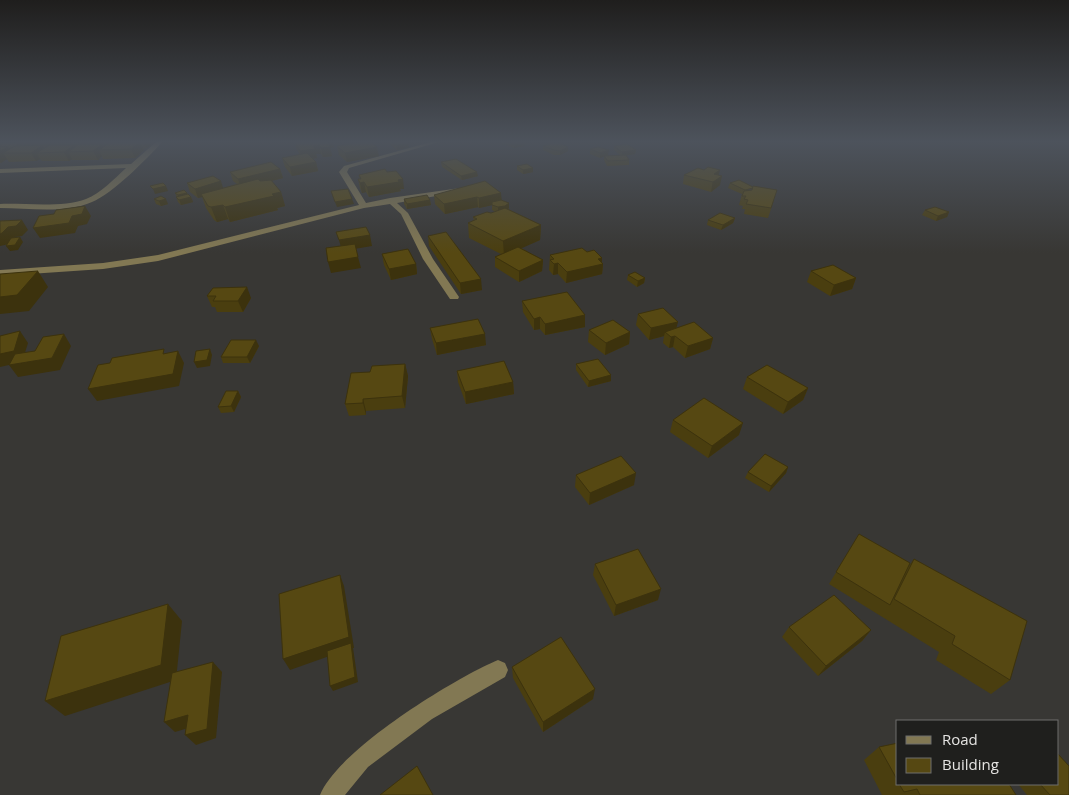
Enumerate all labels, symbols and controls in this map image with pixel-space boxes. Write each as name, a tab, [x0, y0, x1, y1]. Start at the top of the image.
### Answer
legend	[896, 720, 1059, 785]
text: Road	[942, 729, 978, 749]
text: Building	[942, 754, 999, 774]

